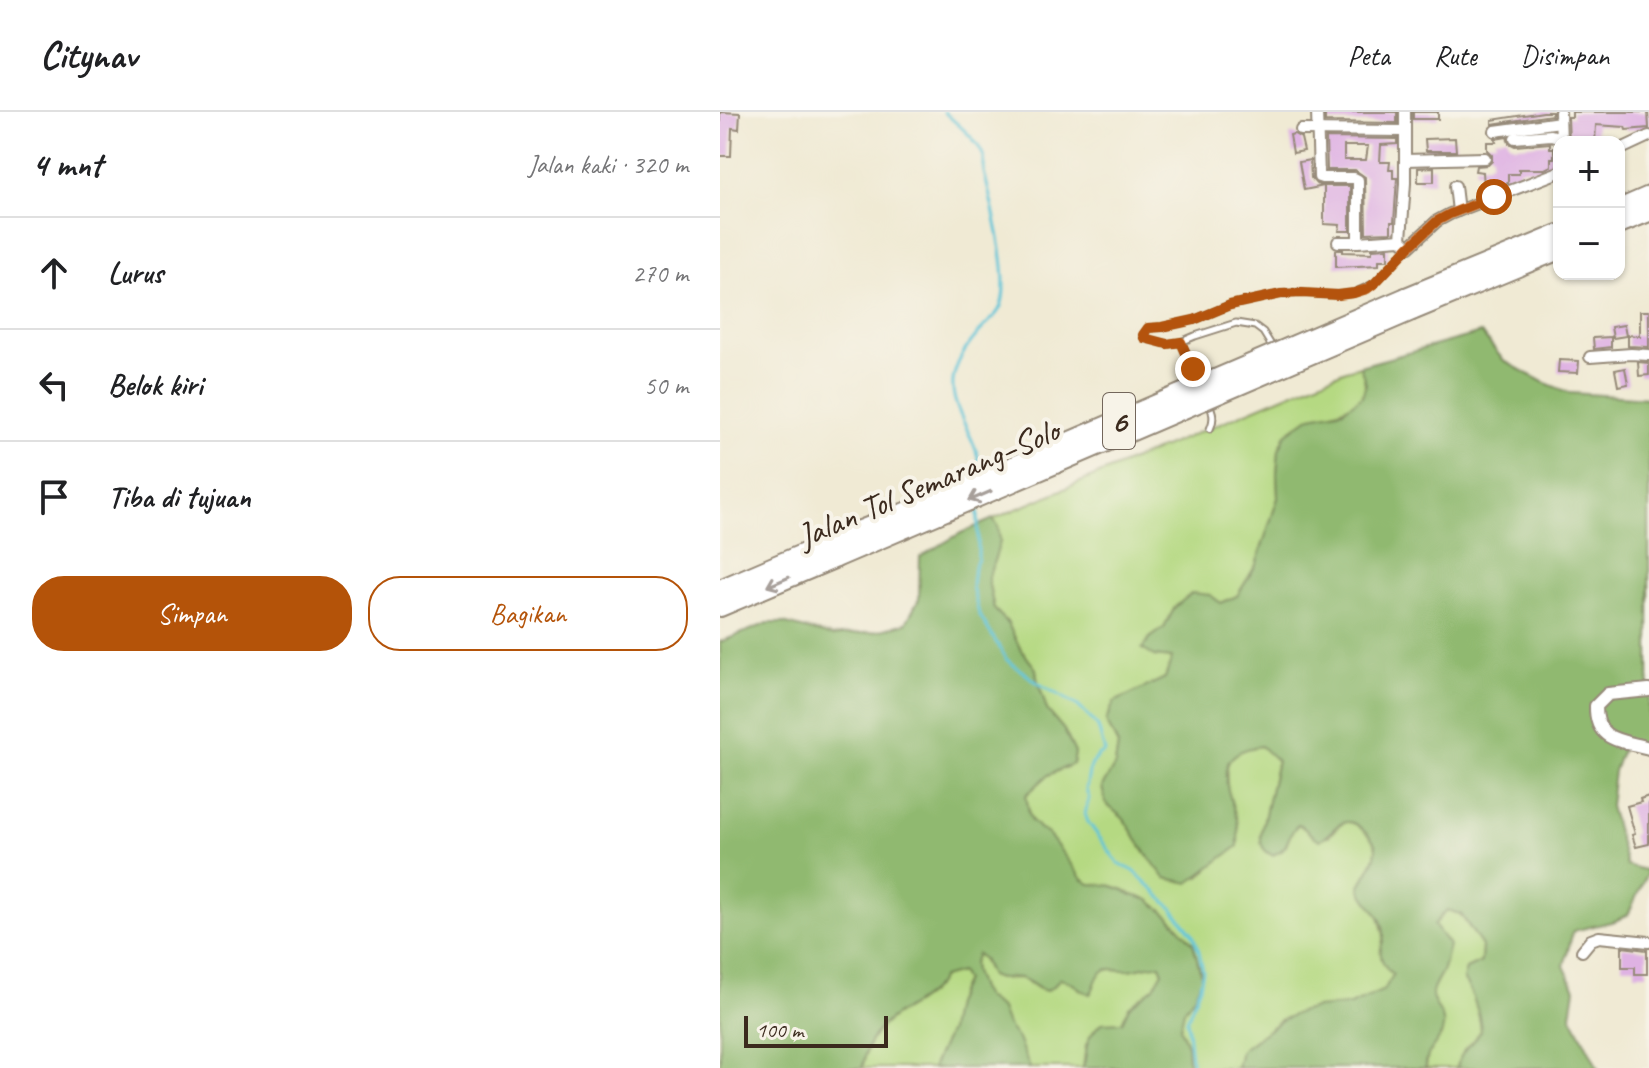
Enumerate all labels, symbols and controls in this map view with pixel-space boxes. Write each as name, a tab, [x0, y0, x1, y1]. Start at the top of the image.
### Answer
text: Citynav	[40, 32, 137, 79]
text: Peta	[1348, 38, 1390, 73]
text: Rute	[1434, 38, 1477, 73]
text: Disimpan	[1521, 38, 1609, 73]
map controls	[1553, 136, 1625, 280]
button: +	[1553, 136, 1625, 208]
text: 4 mnt	[32, 143, 102, 186]
text: Jalan kaki · 320 m	[528, 148, 688, 181]
route start	[1476, 179, 1512, 215]
button: −	[1553, 208, 1625, 280]
icon: ahead	[32, 251, 76, 295]
text: Lurus	[108, 254, 163, 292]
text: 270 m	[632, 257, 688, 290]
route end	[1175, 351, 1211, 387]
icon: left	[32, 363, 76, 407]
text: Belok kiri	[108, 366, 203, 404]
text: 50 m	[644, 369, 688, 402]
road number: 6	[1103, 393, 1135, 449]
street label: Jalan Tol Semarang–Solo	[789, 407, 1069, 558]
icon: arrive	[32, 475, 76, 519]
text: Tiba di tujuan	[108, 478, 251, 516]
one-way arrow	[968, 490, 992, 505]
button: Simpan	[32, 576, 352, 651]
button: Bagikan	[368, 576, 688, 651]
one-way arrow	[766, 576, 791, 591]
scale bar	[744, 1012, 888, 1048]
text: 100 m	[756, 1016, 803, 1044]

